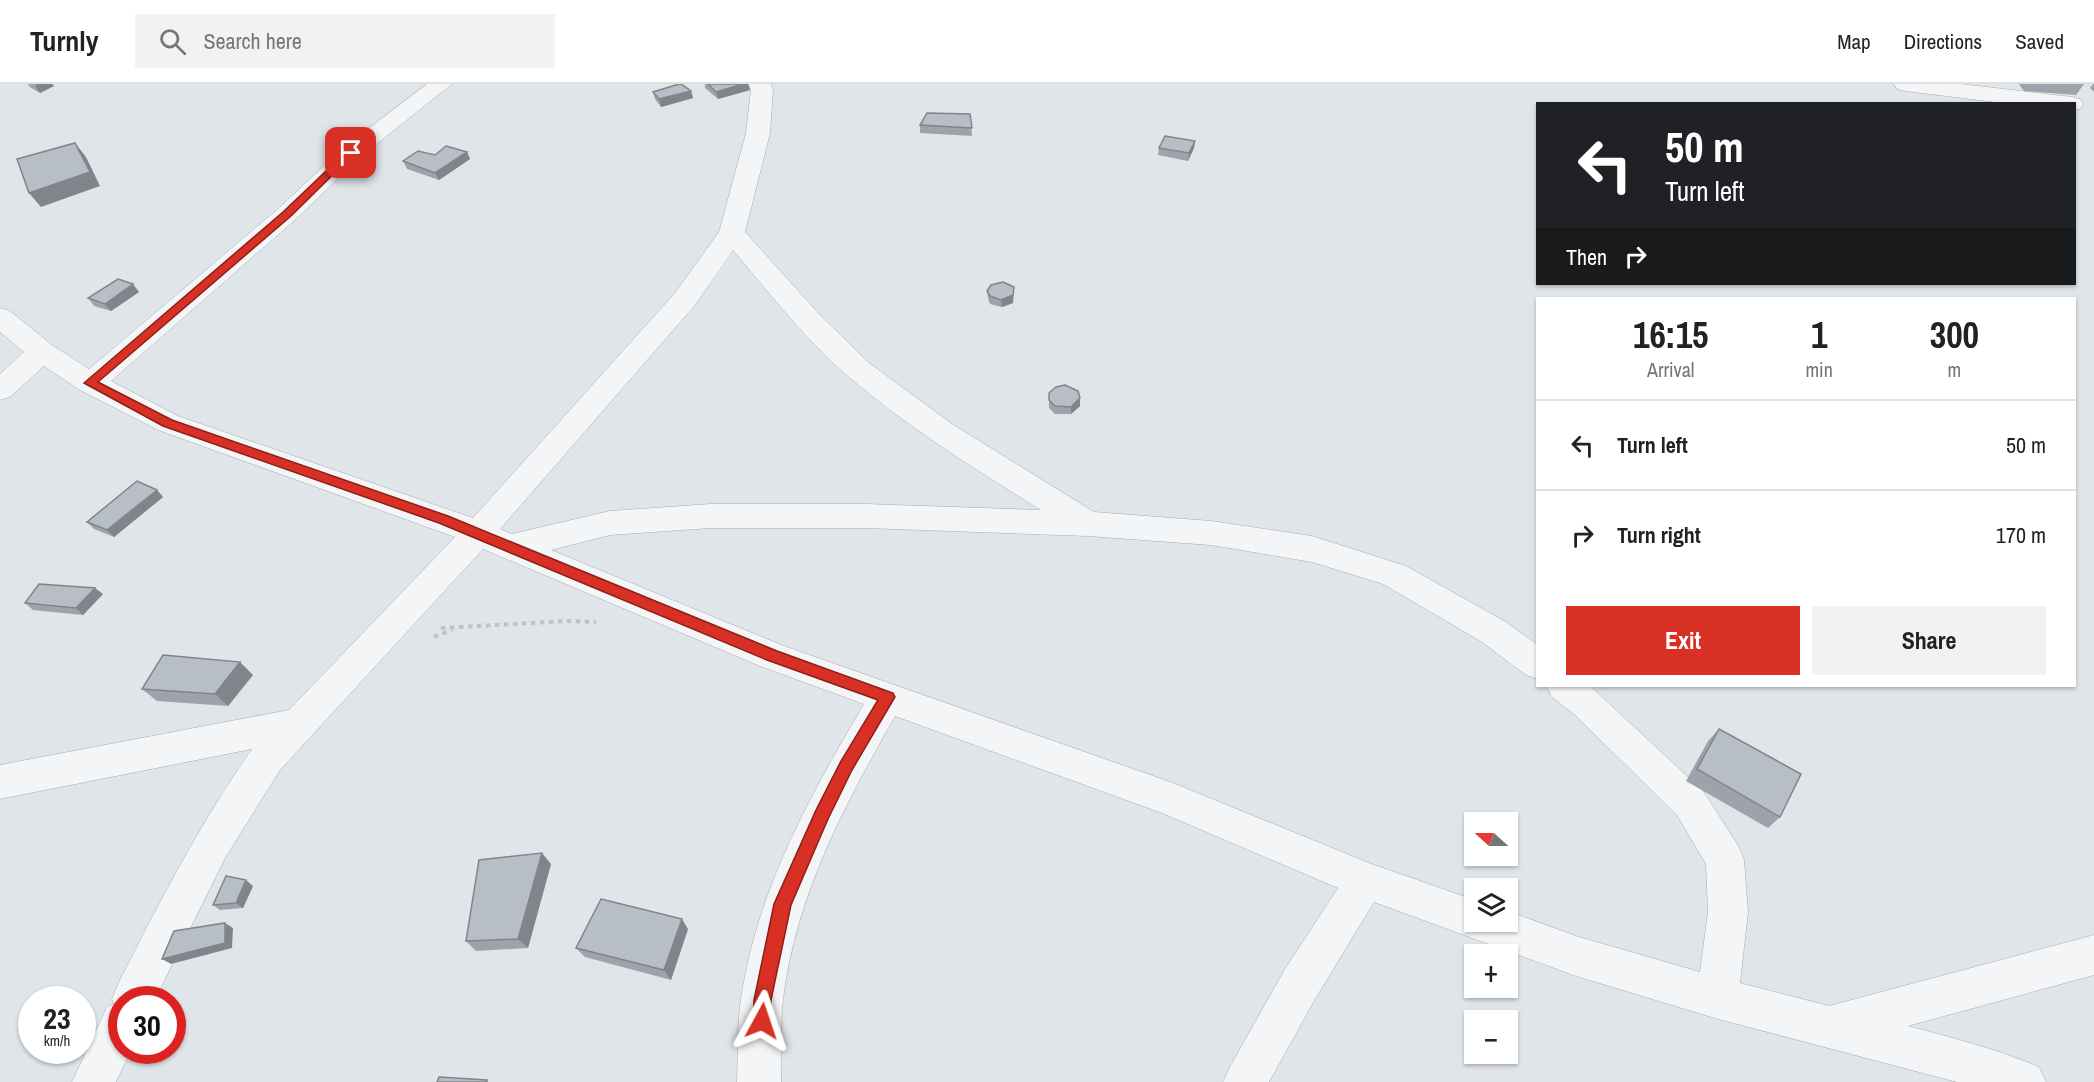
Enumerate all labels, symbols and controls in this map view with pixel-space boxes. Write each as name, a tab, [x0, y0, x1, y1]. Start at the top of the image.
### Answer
search box	[135, 14, 555, 68]
text: Turnly	[30, 22, 99, 60]
icon: search	[156, 25, 189, 58]
text: Search here	[204, 26, 302, 56]
text: Map	[1837, 27, 1871, 56]
text: Directions	[1904, 27, 1982, 56]
text: Saved	[2015, 27, 2064, 56]
text: 50 m	[1665, 119, 1744, 175]
icon: left	[1566, 126, 1644, 204]
pin	[325, 127, 376, 178]
icon: arrive	[334, 136, 367, 169]
text: Turn left	[1665, 173, 1744, 209]
icon: right	[1619, 240, 1652, 273]
text: Then	[1566, 242, 1607, 272]
text: 16:15	[1633, 311, 1708, 359]
text: 1	[1811, 311, 1827, 359]
text: 300	[1930, 311, 1979, 359]
text: Arrival	[1647, 356, 1694, 383]
text: min	[1805, 356, 1833, 383]
text: m	[1948, 356, 1961, 383]
icon: left	[1566, 429, 1599, 462]
text: Turn left	[1617, 430, 1688, 460]
text: 50 m	[2006, 430, 2046, 460]
icon: right	[1566, 519, 1599, 552]
text: Turn right	[1617, 520, 1701, 550]
text: 170 m	[1996, 520, 2046, 550]
button: Exit	[1566, 606, 1800, 675]
button: Share	[1812, 606, 2046, 675]
north arrow	[1464, 812, 1518, 866]
map controls	[1464, 812, 1518, 1064]
button: layers	[1464, 878, 1518, 932]
button: +	[1464, 944, 1518, 998]
speed limit sign: 30	[108, 986, 186, 1064]
position arrow	[730, 989, 794, 1053]
text: 23	[43, 998, 71, 1038]
button: −	[1464, 1010, 1518, 1064]
text: km/h	[44, 1030, 70, 1051]

